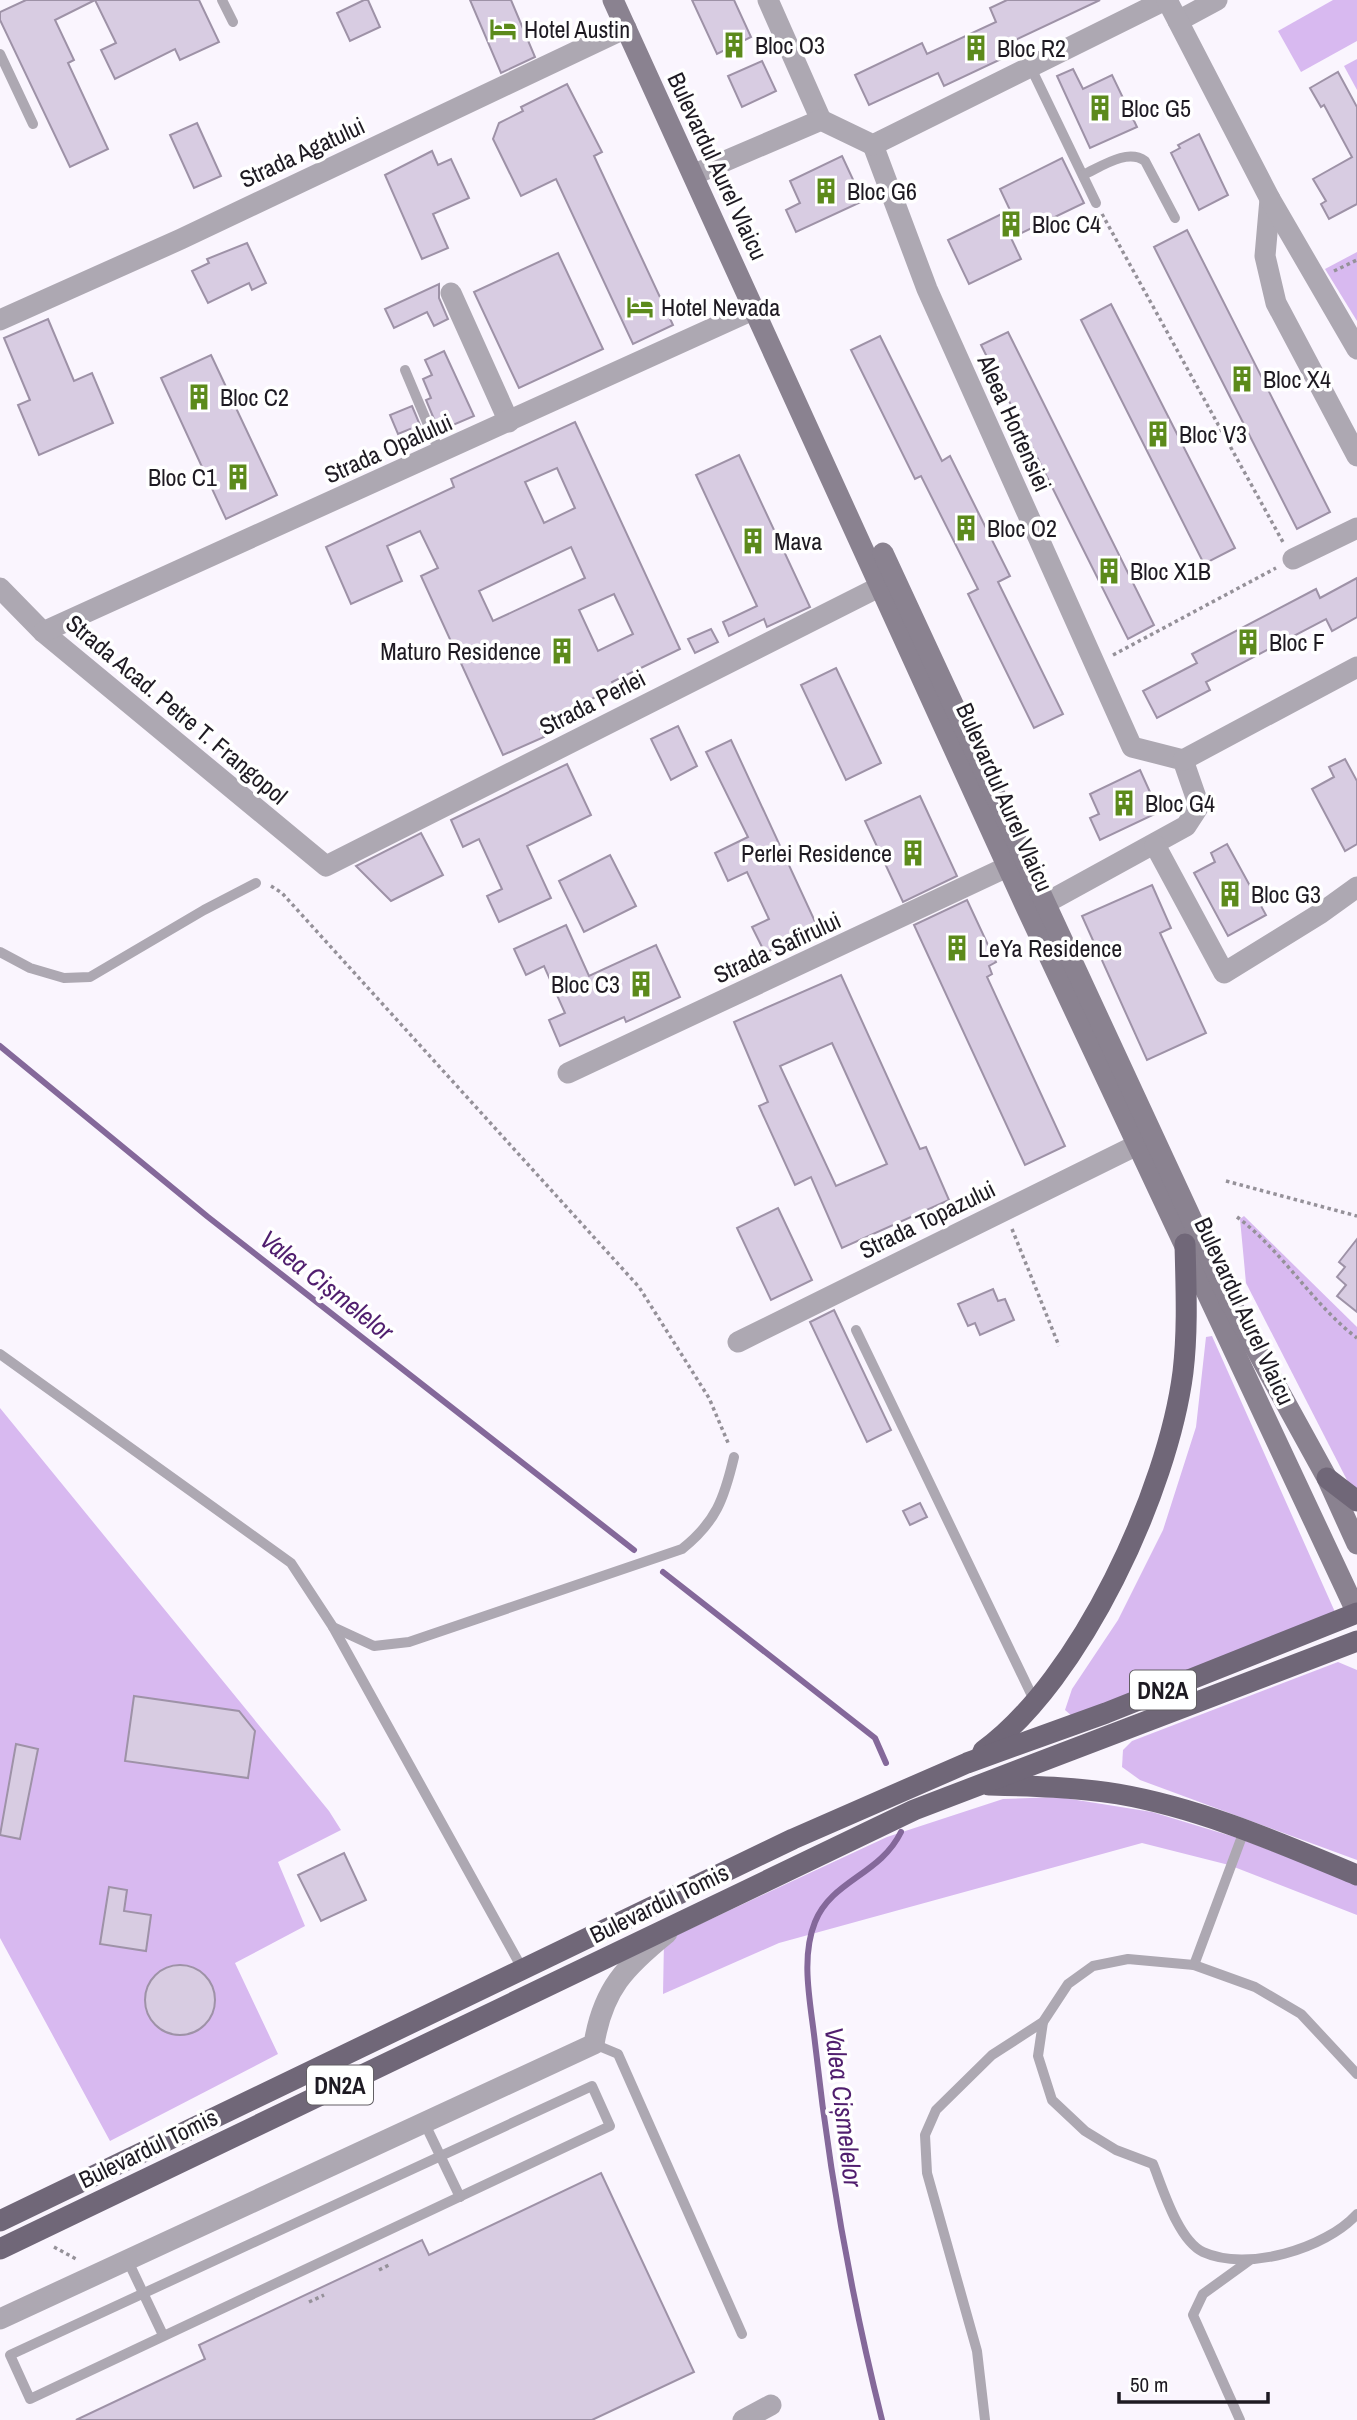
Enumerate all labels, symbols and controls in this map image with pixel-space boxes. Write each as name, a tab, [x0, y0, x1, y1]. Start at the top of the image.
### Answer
place label: Hotel Austin	[524, 13, 630, 45]
hotel icon: Hotel Austin	[488, 14, 518, 44]
place label: Bloc O3	[755, 29, 825, 61]
building icon: Bloc O3	[719, 30, 749, 60]
place label: Bloc R2	[997, 32, 1066, 64]
building icon: Bloc R2	[961, 33, 991, 63]
street label: Bulevardul Aurel Vlaicu	[661, 67, 775, 265]
place label: Bloc G5	[1121, 92, 1191, 124]
building icon: Bloc G5	[1085, 93, 1115, 123]
street label: Strada Agatului	[234, 109, 370, 195]
place label: Bloc G6	[847, 175, 917, 207]
building icon: Bloc G6	[811, 176, 841, 206]
place label: Bloc C4	[1032, 208, 1101, 240]
building icon: Bloc C4	[996, 209, 1026, 239]
place label: Hotel Nevada	[661, 291, 780, 323]
hotel icon: Hotel Nevada	[625, 292, 655, 322]
street label: Aleea Hortensiei	[970, 349, 1059, 496]
place label: Bloc X4	[1263, 363, 1331, 395]
building icon: Bloc X4	[1227, 364, 1257, 394]
place label: Bloc C2	[220, 381, 289, 413]
building icon: Bloc C2	[184, 382, 214, 412]
street label: Strada Opalului	[319, 406, 457, 490]
place label: Bloc V3	[1179, 418, 1247, 450]
building icon: Bloc V3	[1143, 419, 1173, 449]
place label: Bloc C1	[148, 461, 217, 493]
building icon: Bloc C1	[223, 462, 253, 492]
place label: Bloc O2	[987, 512, 1057, 544]
building icon: Bloc O2	[951, 513, 981, 543]
place label: Mava	[774, 525, 822, 557]
building icon: Mava	[738, 526, 768, 556]
place label: Bloc X1B	[1130, 555, 1211, 587]
building icon: Bloc X1B	[1094, 556, 1124, 586]
street label: Strada Acad. Petre T. Frangopol	[60, 607, 294, 811]
place label: Bloc F	[1269, 626, 1325, 658]
building icon: Bloc F	[1233, 627, 1263, 657]
place label: Maturo Residence	[380, 635, 541, 667]
building icon: Maturo Residence	[547, 636, 577, 666]
street label: Strada Perlei	[534, 662, 650, 742]
street label: Bulevardul Aurel Vlaicu	[949, 698, 1061, 896]
place label: Bloc G4	[1145, 787, 1215, 819]
building icon: Bloc G4	[1109, 788, 1139, 818]
place label: Perlei Residence	[741, 837, 892, 869]
building icon: Perlei Residence	[898, 838, 928, 868]
place label: Bloc G3	[1251, 878, 1321, 910]
building icon: Bloc G3	[1215, 879, 1245, 909]
street label: Strada Safirului	[708, 904, 846, 990]
place label: LeYa Residence	[978, 932, 1122, 964]
building icon: LeYa Residence	[942, 933, 972, 963]
place label: Bloc C3	[551, 968, 620, 1000]
building icon: Bloc C3	[626, 969, 656, 999]
street label: Strada Topazului	[854, 1172, 1000, 1266]
street label: Bulevardul Aurel Vlaicu	[1188, 1212, 1302, 1410]
water label: Valea Cișmelelor	[253, 1222, 402, 1349]
road number: DN2A	[1130, 1670, 1196, 1709]
street label: Bulevardul Tomis	[584, 1856, 734, 1950]
water label: Valea Cișmelelor	[817, 2025, 871, 2190]
road number: DN2A	[307, 2066, 373, 2104]
street label: Bulevardul Tomis	[73, 2101, 223, 2195]
scale bar	[1119, 2360, 1268, 2404]
text: 50 m	[1130, 2370, 1168, 2399]

